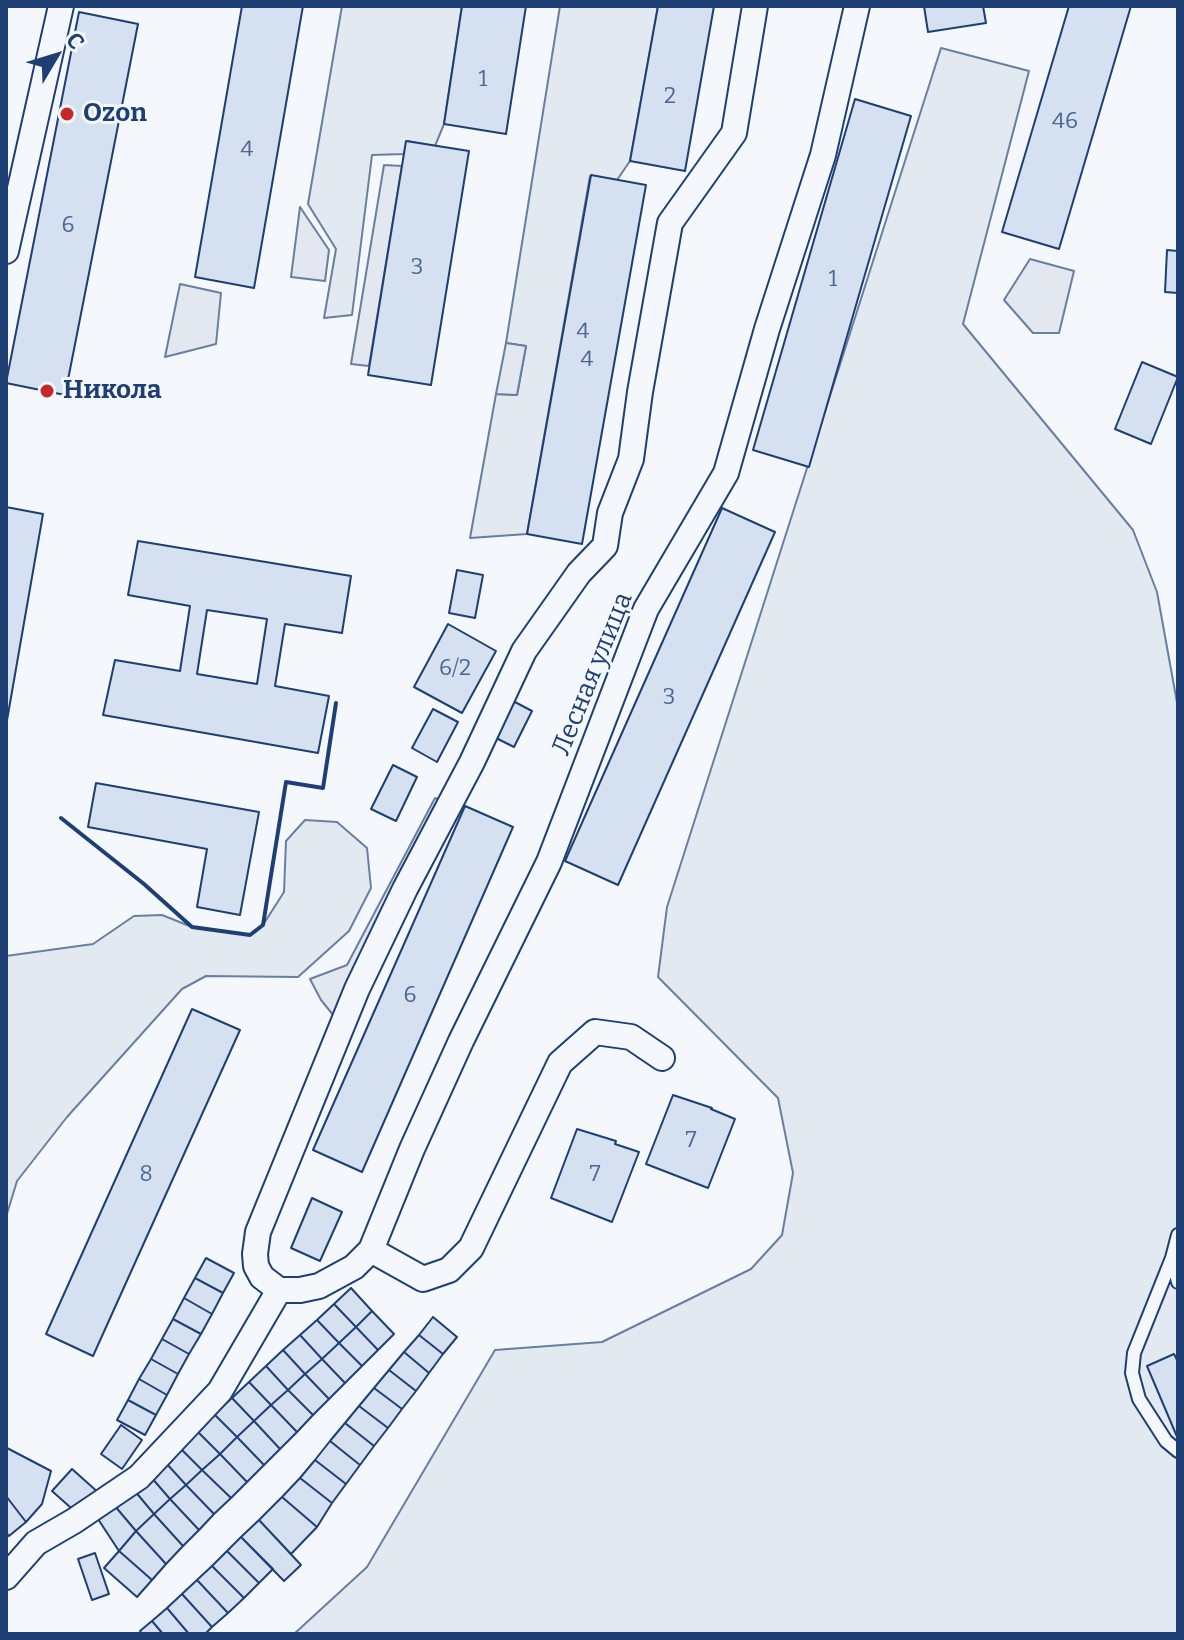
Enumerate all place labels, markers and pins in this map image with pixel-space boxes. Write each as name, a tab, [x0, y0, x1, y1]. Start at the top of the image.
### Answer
place label: Ozon	[83, 98, 147, 130]
marker: Ozon	[58, 105, 76, 123]
place label: Никола	[63, 375, 162, 407]
marker: Никола	[38, 382, 56, 400]

